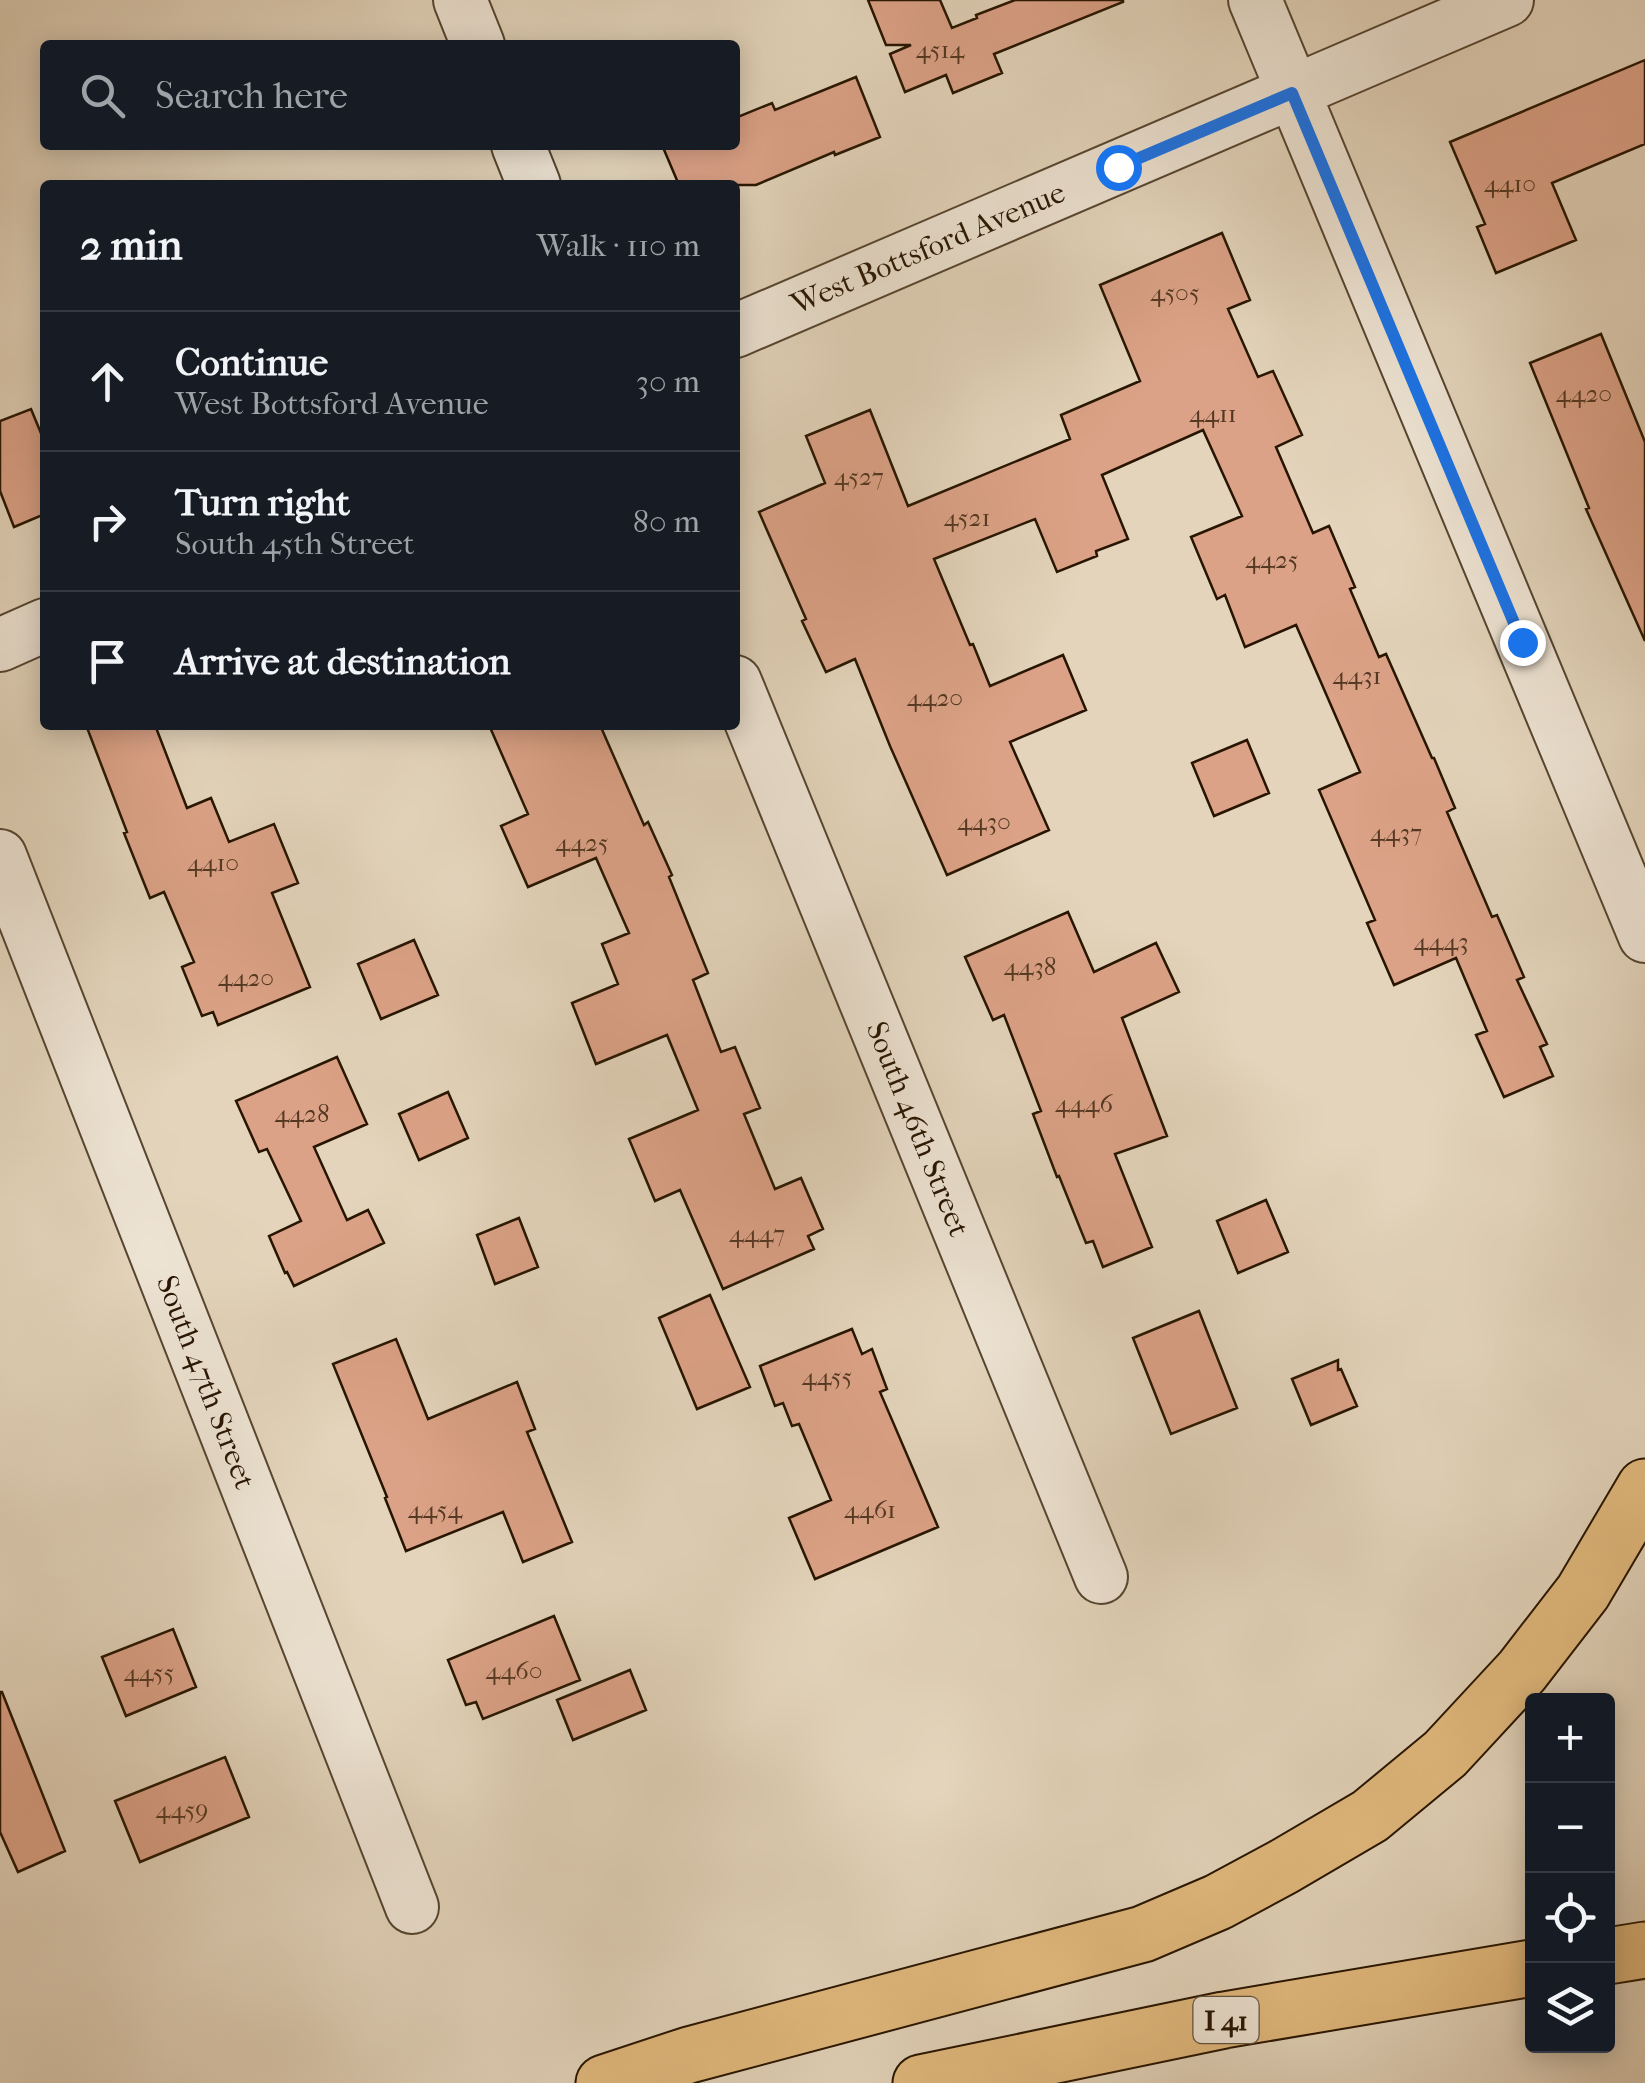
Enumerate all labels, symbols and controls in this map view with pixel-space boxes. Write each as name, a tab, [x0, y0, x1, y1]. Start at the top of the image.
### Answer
house number: 4514	[916, 35, 966, 64]
search box	[40, 40, 740, 150]
icon: search	[75, 68, 130, 123]
text: Search here	[155, 73, 348, 118]
route start	[1096, 145, 1142, 191]
house number: 4410	[1484, 169, 1536, 198]
street label: West Bottsford Avenue	[785, 175, 1070, 322]
text: 2 min	[80, 221, 182, 270]
text: Walk · 110 m	[537, 227, 700, 264]
house number: 4505	[1150, 278, 1200, 307]
text: Continue	[175, 340, 328, 385]
icon: ahead	[80, 354, 135, 409]
text: 30 m	[636, 363, 700, 400]
house number: 4420	[1556, 379, 1612, 408]
text: West Bottsford Avenue	[175, 385, 489, 422]
house number: 4411	[1189, 399, 1237, 428]
house number: 4527	[834, 462, 884, 491]
text: Turn right	[175, 480, 350, 525]
icon: right	[80, 494, 135, 549]
text: 80 m	[633, 503, 700, 540]
house number: 4521	[944, 503, 990, 532]
text: South 45th Street	[175, 525, 414, 562]
house number: 4425	[1245, 545, 1299, 574]
route end	[1500, 620, 1546, 666]
icon: arrive	[80, 634, 135, 689]
text: Arrive at destination	[175, 639, 511, 684]
house number: 4431	[1333, 661, 1381, 690]
house number: 4420	[907, 683, 963, 712]
house number: 4430	[957, 807, 1011, 836]
house number: 4437	[1370, 818, 1422, 847]
house number: 4425	[555, 828, 609, 857]
house number: 4410	[187, 848, 239, 877]
house number: 4443	[1414, 927, 1468, 956]
house number: 4438	[1004, 952, 1056, 981]
house number: 4420	[218, 963, 274, 992]
street label: South 46th Street	[859, 1017, 977, 1242]
house number: 4446	[1055, 1089, 1113, 1118]
house number: 4428	[274, 1099, 330, 1128]
house number: 4447	[729, 1219, 785, 1248]
street label: South 47th Street	[149, 1271, 262, 1494]
house number: 4455	[802, 1362, 852, 1391]
house number: 4454	[408, 1495, 464, 1524]
house number: 4461	[844, 1495, 896, 1524]
house number: 4460	[486, 1656, 542, 1685]
house number: 4455	[124, 1658, 174, 1687]
map controls	[1525, 1693, 1615, 2053]
button: +	[1525, 1693, 1615, 1783]
button: −	[1525, 1783, 1615, 1873]
house number: 4459	[156, 1795, 208, 1824]
button: locate	[1525, 1873, 1615, 1963]
button: layers	[1525, 1963, 1615, 2053]
road number: I 41	[1194, 1997, 1258, 2043]

